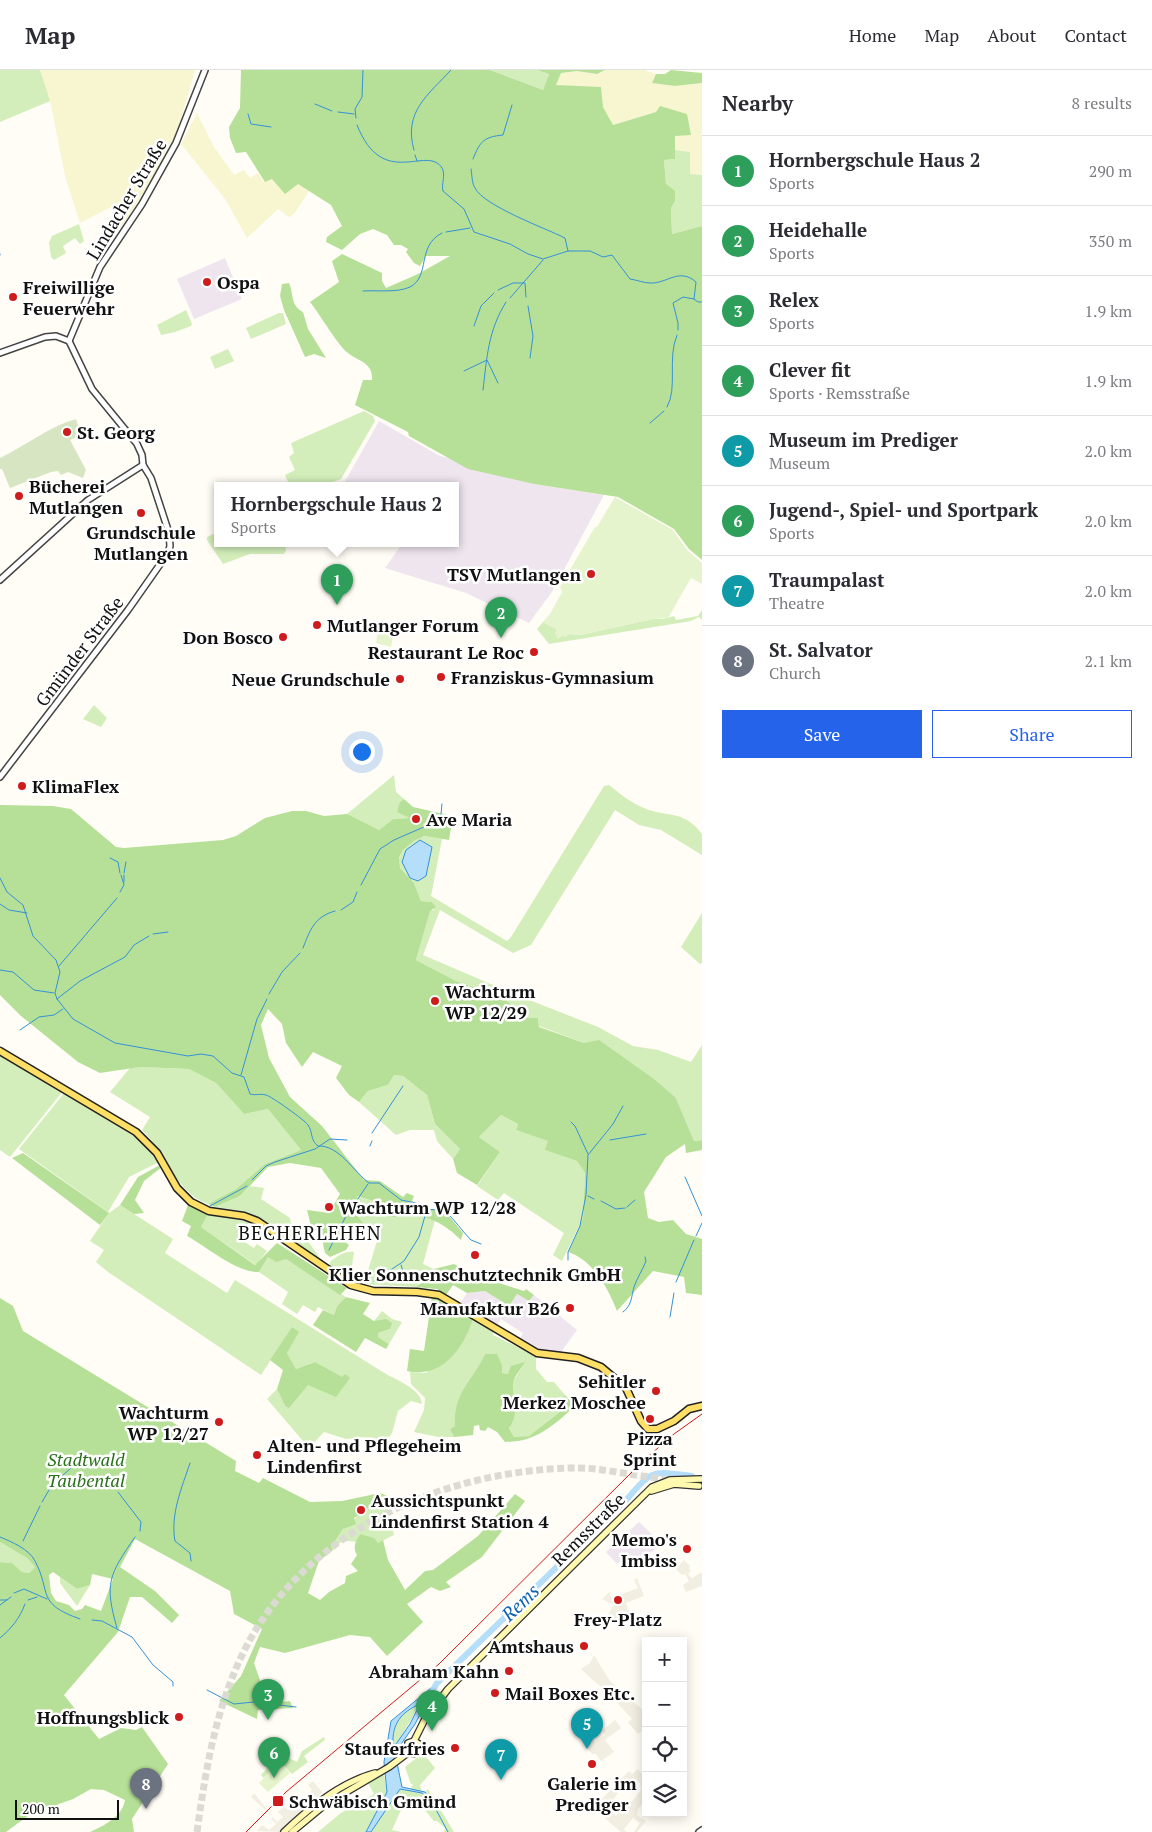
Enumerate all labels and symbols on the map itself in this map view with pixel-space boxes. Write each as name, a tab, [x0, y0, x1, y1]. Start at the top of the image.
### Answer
street label: Lindacher Straße	[80, 134, 172, 264]
place label: Ospa	[217, 270, 260, 294]
place label: Freiwillige Feuerwehr	[23, 275, 115, 320]
marker: Ospa	[201, 276, 213, 288]
marker: Freiwillige Feuerwehr	[7, 291, 19, 303]
place label: St. Georg	[77, 420, 156, 444]
marker: St. Georg	[61, 426, 73, 438]
place label: Bücherei Mutlangen	[29, 474, 124, 519]
marker: Bücherei Mutlangen	[13, 490, 25, 502]
marker: Grundschule Mutlangen	[135, 507, 147, 519]
place label: Grundschule Mutlangen	[86, 520, 196, 565]
place label: TSV Mutlangen	[447, 562, 581, 586]
pin: 1	[321, 564, 353, 605]
marker: TSV Mutlangen	[585, 568, 597, 580]
street label: Gmünder Straße	[30, 591, 128, 711]
pin: 2	[485, 597, 517, 638]
place label: Mutlanger Forum	[327, 613, 479, 637]
marker: Mutlanger Forum	[311, 619, 323, 631]
place label: Don Bosco	[183, 625, 273, 649]
marker: Don Bosco	[277, 631, 289, 643]
place label: Restaurant Le Roc	[368, 640, 524, 664]
marker: Restaurant Le Roc	[528, 646, 540, 658]
place label: Franziskus-Gymnasium	[451, 665, 654, 689]
place label: Neue Grundschule	[232, 667, 390, 691]
marker: Franziskus-Gymnasium	[435, 671, 447, 683]
marker: Neue Grundschule	[394, 673, 406, 685]
your location	[349, 739, 375, 765]
place label: KlimaFlex	[32, 774, 119, 798]
marker: KlimaFlex	[16, 780, 28, 792]
place label: Ave Maria	[426, 807, 512, 831]
marker: Ave Maria	[410, 813, 422, 825]
place label: Wachturm WP 12/29	[445, 979, 536, 1024]
marker: Wachturm WP 12/29	[429, 995, 441, 1007]
place label: Wachturm WP 12/28	[339, 1195, 516, 1219]
marker: Wachturm WP 12/28	[323, 1201, 335, 1213]
district label: BECHERLEHEN	[238, 1220, 382, 1245]
marker: Klier Sonnenschutztechnik GmbH	[469, 1249, 481, 1261]
place label: Klier Sonnenschutztechnik GmbH	[329, 1262, 621, 1286]
place label: Manufaktur B26	[420, 1296, 560, 1320]
marker: Manufaktur B26	[564, 1302, 576, 1314]
place label: Sehitler Merkez Moschee	[503, 1369, 646, 1414]
marker: Sehitler Merkez Moschee	[650, 1385, 662, 1397]
place label: Wachturm WP 12/27	[119, 1400, 209, 1445]
marker: Pizza Sprint	[644, 1413, 656, 1425]
marker: Wachturm WP 12/27	[213, 1416, 225, 1428]
place label: Pizza Sprint	[623, 1426, 677, 1471]
place label: Alten- und Pflegeheim Lindenfirst	[267, 1433, 462, 1478]
park label: Stadtwald Taubental	[47, 1447, 125, 1492]
marker: Alten- und Pflegeheim Lindenfirst	[251, 1449, 263, 1461]
street label: Remsstraße	[546, 1487, 630, 1571]
place label: Aussichtspunkt Lindenfirst Station 4	[371, 1488, 549, 1533]
marker: Aussichtspunkt Lindenfirst Station 4	[355, 1504, 367, 1516]
place label: Memo's Imbiss	[612, 1527, 677, 1572]
marker: Memo's Imbiss	[681, 1543, 693, 1555]
water label: Rems	[495, 1578, 544, 1627]
marker: Frey-Platz	[612, 1594, 624, 1606]
place label: Frey-Platz	[574, 1607, 662, 1631]
place label: Amtshaus	[488, 1634, 574, 1658]
marker: Amtshaus	[578, 1640, 590, 1652]
place label: Abraham Kahn	[369, 1659, 499, 1683]
marker: Abraham Kahn	[503, 1665, 515, 1677]
pin: 3	[252, 1679, 284, 1720]
place label: Mail Boxes Etc.	[505, 1681, 635, 1705]
marker: Mail Boxes Etc.	[489, 1687, 501, 1699]
pin: 4	[416, 1690, 448, 1731]
place label: Hoffnungsblick	[37, 1705, 170, 1729]
pin: 5	[571, 1708, 603, 1749]
marker: Hoffnungsblick	[173, 1711, 185, 1723]
place label: Stauferfries	[345, 1736, 445, 1760]
pin: 6	[258, 1737, 290, 1778]
pin: 7	[485, 1739, 517, 1780]
marker: Stauferfries	[449, 1742, 461, 1754]
marker: Galerie im Prediger	[586, 1758, 598, 1770]
pin: 8	[130, 1768, 162, 1809]
place label: Galerie im Prediger	[547, 1771, 637, 1816]
place label: Schwäbisch Gmünd	[289, 1789, 456, 1813]
marker: Schwäbisch Gmünd	[271, 1794, 285, 1808]
scale bar	[15, 1797, 119, 1820]

